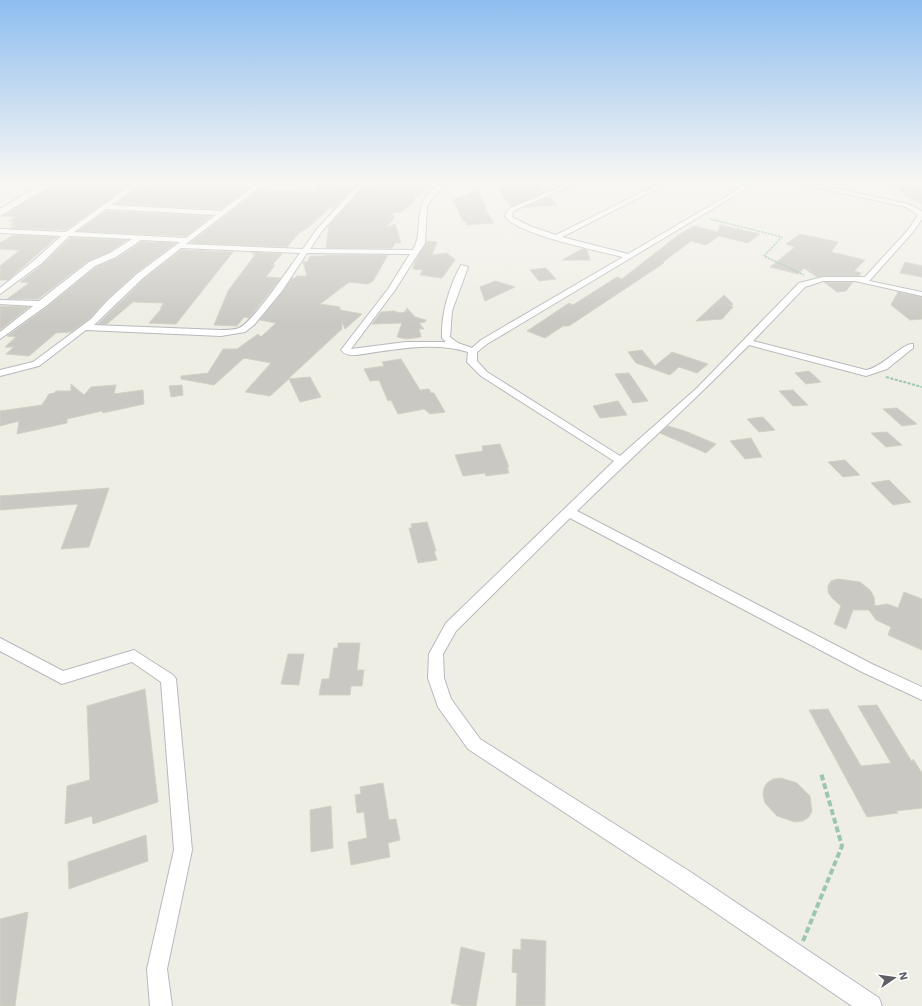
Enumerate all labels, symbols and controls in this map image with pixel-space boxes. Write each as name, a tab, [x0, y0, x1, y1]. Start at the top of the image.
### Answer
north arrow	[874, 958, 914, 998]
text: N	[896, 970, 911, 981]

